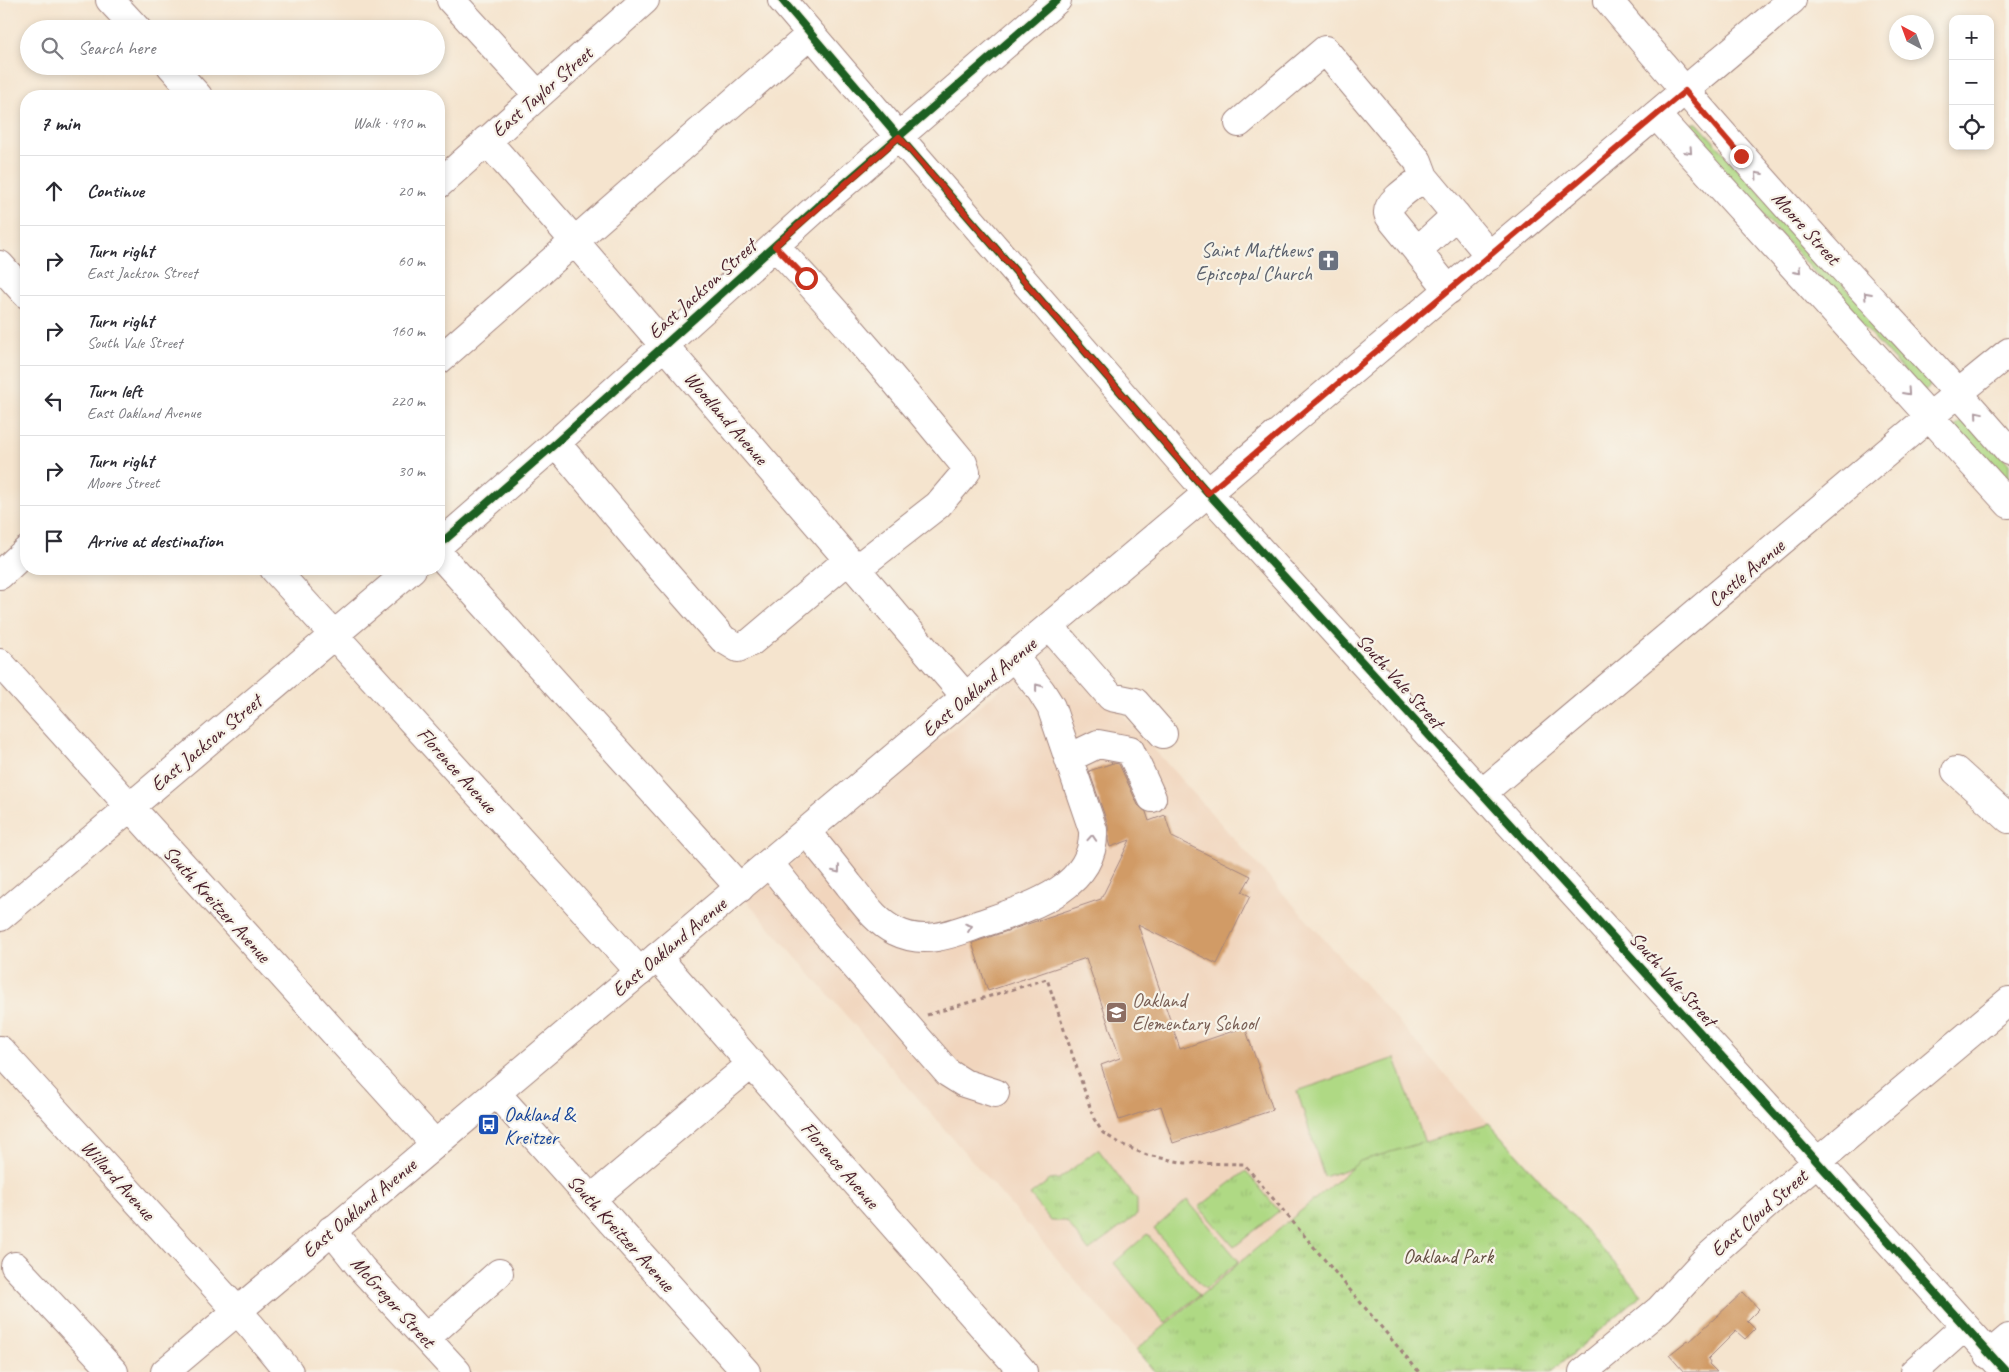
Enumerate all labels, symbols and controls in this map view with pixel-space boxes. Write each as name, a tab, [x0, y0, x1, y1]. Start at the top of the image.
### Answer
north arrow	[1889, 15, 1934, 60]
map controls	[1949, 15, 1994, 150]
button: +	[1949, 15, 1994, 60]
search box	[20, 20, 445, 75]
icon: search	[38, 34, 66, 62]
text: Search here	[78, 36, 155, 60]
street label: East Taylor Street	[486, 40, 599, 143]
button: −	[1949, 60, 1994, 105]
button: locate	[1949, 105, 1994, 150]
text: 7 min	[40, 110, 80, 136]
text: Walk · 490 m	[353, 113, 425, 133]
one-way arrow	[1683, 145, 1692, 154]
route end	[1730, 145, 1753, 168]
one-way arrow	[1755, 171, 1764, 180]
icon: ahead	[40, 177, 68, 205]
text: Continue	[87, 179, 144, 203]
text: 20 m	[398, 181, 425, 201]
street label: Moore Street	[1767, 186, 1847, 272]
street label: East Jackson Street	[642, 231, 764, 344]
place label: Saint Matthews Episcopal Church	[1196, 238, 1314, 286]
text: Turn right	[87, 239, 154, 263]
icon: right	[40, 247, 68, 275]
church icon: Saint Matthews Episcopal Church	[1316, 249, 1340, 273]
text: 60 m	[398, 251, 425, 271]
text: East Jackson Street	[87, 263, 197, 283]
one-way arrow	[1793, 266, 1802, 275]
route start	[795, 267, 818, 290]
one-way arrow	[1864, 291, 1873, 300]
text: Turn right	[87, 309, 154, 333]
icon: right	[40, 317, 68, 345]
text: 160 m	[391, 321, 425, 341]
text: South Vale Street	[87, 333, 182, 353]
street label: Woodland Avenue	[679, 366, 774, 471]
text: Turn left	[87, 379, 142, 403]
one-way arrow	[1901, 386, 1910, 395]
icon: left	[40, 387, 68, 415]
text: 220 m	[391, 391, 425, 411]
text: East Oakland Avenue	[87, 403, 201, 423]
one-way arrow	[1975, 411, 1983, 420]
text: Turn right	[87, 449, 154, 473]
icon: right	[40, 457, 68, 485]
text: 30 m	[398, 461, 425, 481]
text: Moore Street	[87, 473, 159, 493]
icon: arrive	[40, 527, 68, 555]
text: Arrive at destination	[87, 529, 223, 553]
street label: Castle Avenue	[1703, 533, 1791, 612]
street label: South Vale Street	[1351, 628, 1451, 736]
street label: East Oakland Avenue	[917, 631, 1043, 742]
one-way arrow	[1035, 684, 1043, 693]
street label: East Jackson Street	[145, 687, 269, 797]
street label: Florence Avenue	[412, 722, 503, 819]
one-way arrow	[1087, 834, 1098, 842]
street label: South Kreitzer Avenue	[158, 840, 277, 969]
one-way arrow	[831, 864, 840, 874]
street label: East Oakland Avenue	[607, 891, 733, 1002]
one-way arrow	[964, 923, 973, 933]
street label: South Vale Street	[1624, 926, 1724, 1034]
place label: Oakland Elementary School	[1132, 988, 1260, 1036]
school or university icon: Oakland Elementary School	[1104, 1000, 1128, 1024]
place label: Oakland & Kreitzer	[504, 1102, 577, 1150]
bus stop icon: Oakland & Kreitzer	[476, 1113, 500, 1137]
street label: Florence Avenue	[795, 1116, 886, 1215]
street label: Willard Avenue	[75, 1135, 162, 1226]
street label: East Oakland Avenue	[297, 1152, 423, 1263]
street label: East Cloud Street	[1705, 1162, 1815, 1262]
street label: South Kreitzer Avenue	[562, 1169, 681, 1298]
park label: Oakland Park	[1403, 1244, 1495, 1269]
street label: McGregor Street	[345, 1251, 442, 1355]

